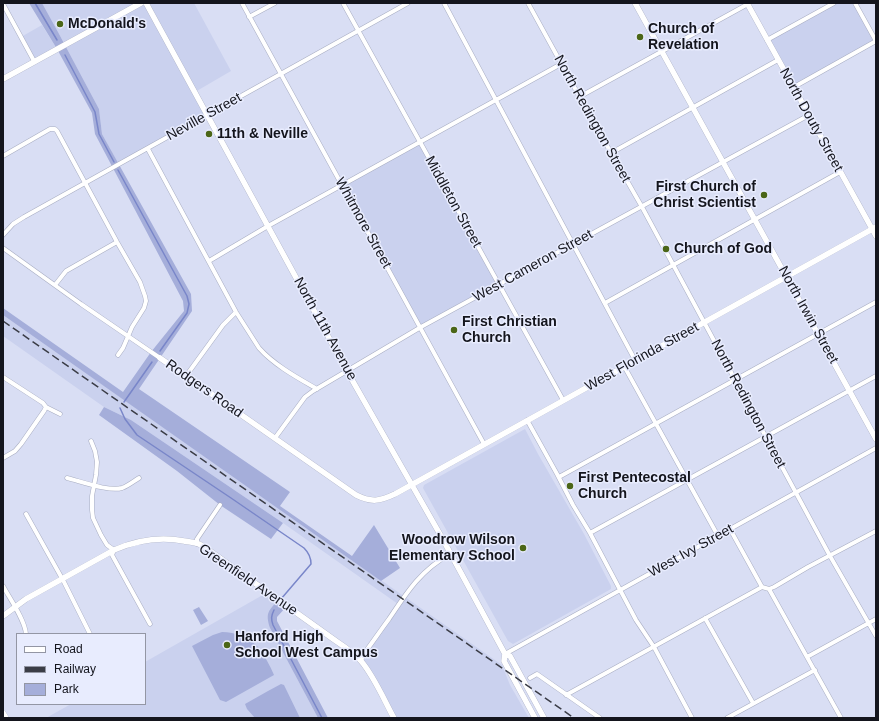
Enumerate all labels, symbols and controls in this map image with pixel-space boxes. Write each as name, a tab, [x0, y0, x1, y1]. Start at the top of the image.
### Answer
place label: McDonald's	[68, 16, 146, 32]
marker: McDonald's	[55, 19, 65, 29]
place label: Church of Revelation	[648, 21, 719, 54]
marker: Church of Revelation	[635, 32, 645, 42]
street label: North Redington Street	[550, 52, 634, 186]
street label: North Douty Street	[776, 65, 846, 175]
street label: Neville Street	[164, 89, 244, 145]
place label: 11th & Neville	[217, 126, 308, 142]
marker: 11th & Neville	[204, 129, 214, 139]
street label: Middleton Street	[421, 153, 485, 251]
street label: Whitmore Street	[331, 175, 395, 271]
place label: First Church of Christ Scientist	[653, 179, 756, 212]
marker: First Church of Christ Scientist	[759, 190, 769, 200]
street label: West Cameron Street	[470, 226, 596, 306]
place label: Church of God	[674, 241, 772, 257]
marker: Church of God	[661, 244, 671, 254]
street label: North Irwin Street	[774, 263, 842, 367]
street label: North 11th Avenue	[290, 274, 360, 384]
place label: First Christian Church	[462, 314, 557, 346]
street label: West Florinda Street	[582, 319, 702, 395]
marker: First Christian Church	[449, 325, 459, 335]
street label: North Redington Street	[707, 337, 789, 471]
street label: Rodgers Road	[162, 356, 246, 422]
place label: First Pentecostal Church	[578, 470, 691, 502]
marker: First Pentecostal Church	[565, 481, 575, 491]
street label: West Ivy Street	[646, 521, 736, 581]
place label: Woodrow Wilson Elementary School	[389, 532, 515, 564]
street label: Greenfield Avenue	[195, 541, 301, 619]
marker: Woodrow Wilson Elementary School	[518, 543, 528, 553]
place label: Hanford High School West Campus	[235, 629, 378, 662]
legend	[16, 633, 146, 705]
marker: Hanford High School West Campus	[222, 640, 232, 650]
text: Road	[54, 642, 83, 656]
text: Railway	[54, 662, 96, 676]
text: Park	[54, 682, 79, 696]

